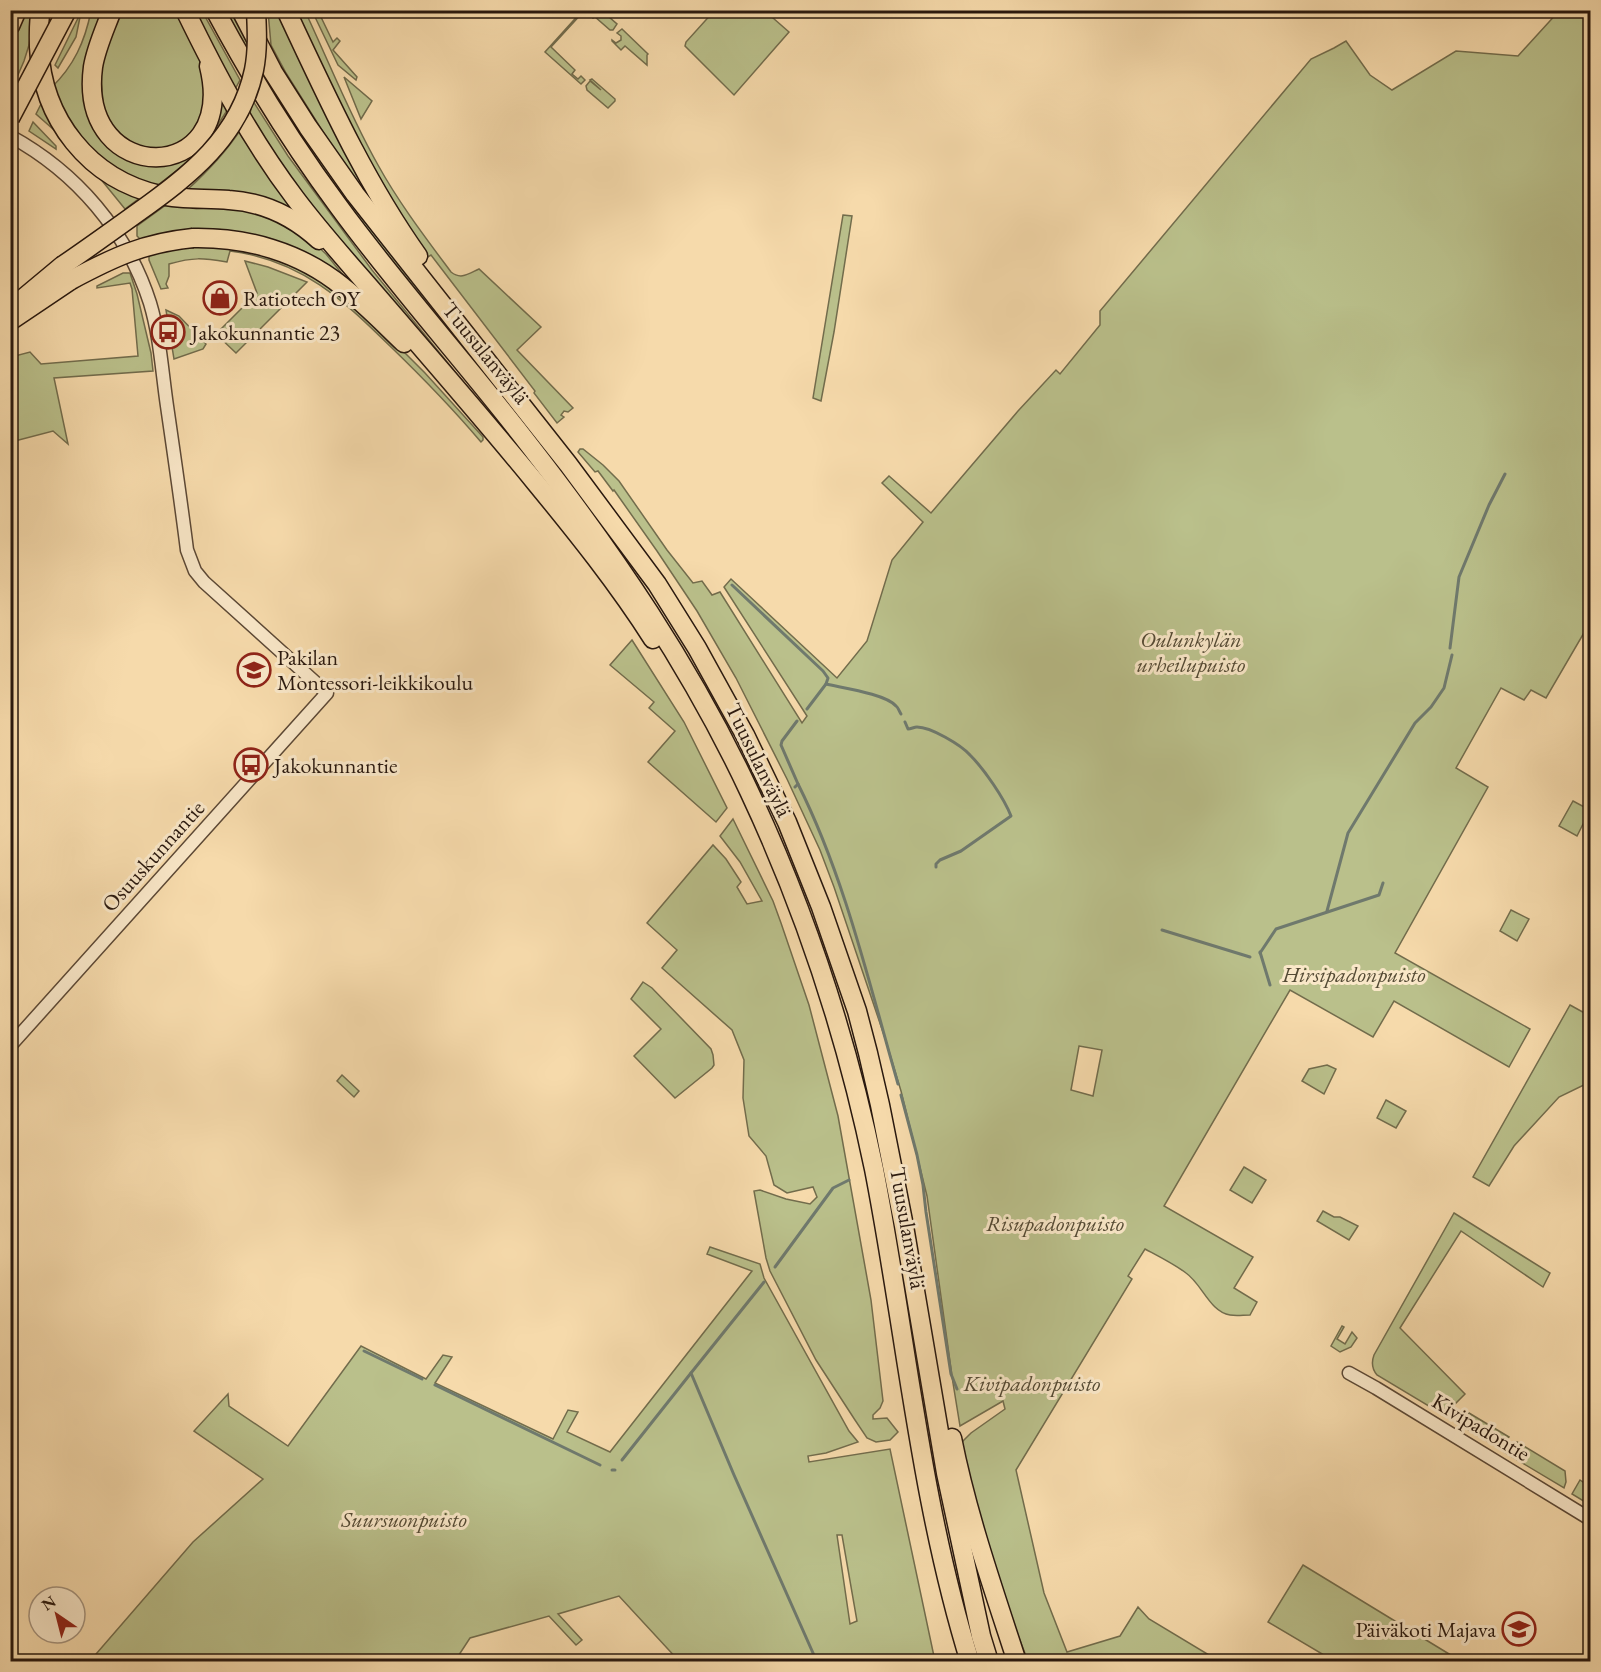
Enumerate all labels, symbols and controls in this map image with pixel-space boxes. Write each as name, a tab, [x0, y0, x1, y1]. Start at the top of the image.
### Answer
shop icon: Ratiotech OY	[202, 280, 238, 316]
place label: Ratiotech OY	[243, 284, 361, 313]
street label: Tuusulanväylä	[436, 296, 536, 410]
bus stop icon: Jakokunnantie 23	[150, 314, 186, 350]
place label: Jakokunnantie 23	[189, 318, 340, 347]
park label: Oulunkylän urheilupuisto	[1137, 625, 1245, 679]
place label: Pakilan Montessori-leikkikoulu	[277, 643, 474, 697]
school or university icon: Pakilan Montessori-leikkikoulu	[236, 652, 272, 688]
street label: Tuusulanväylä	[719, 698, 799, 822]
bus stop icon: Jakokunnantie	[233, 747, 269, 783]
place label: Jakokunnantie	[272, 751, 398, 780]
street label: Osuuskunnantie	[95, 794, 211, 918]
park label: Hirsipadonpuisto	[1281, 960, 1426, 989]
street label: Tuusulanväylä	[883, 1165, 933, 1291]
park label: Risupadonpuisto	[986, 1209, 1124, 1238]
park label: Kivipadonpuisto	[963, 1369, 1100, 1398]
street label: Kivipadontie	[1427, 1386, 1536, 1468]
park label: Suursuonpuisto	[340, 1505, 467, 1534]
north arrow	[27, 1585, 87, 1645]
text: N	[37, 1591, 60, 1615]
school or university icon: Päiväkoti Majava	[1501, 1611, 1537, 1647]
place label: Päiväkoti Majava	[1355, 1615, 1496, 1644]

